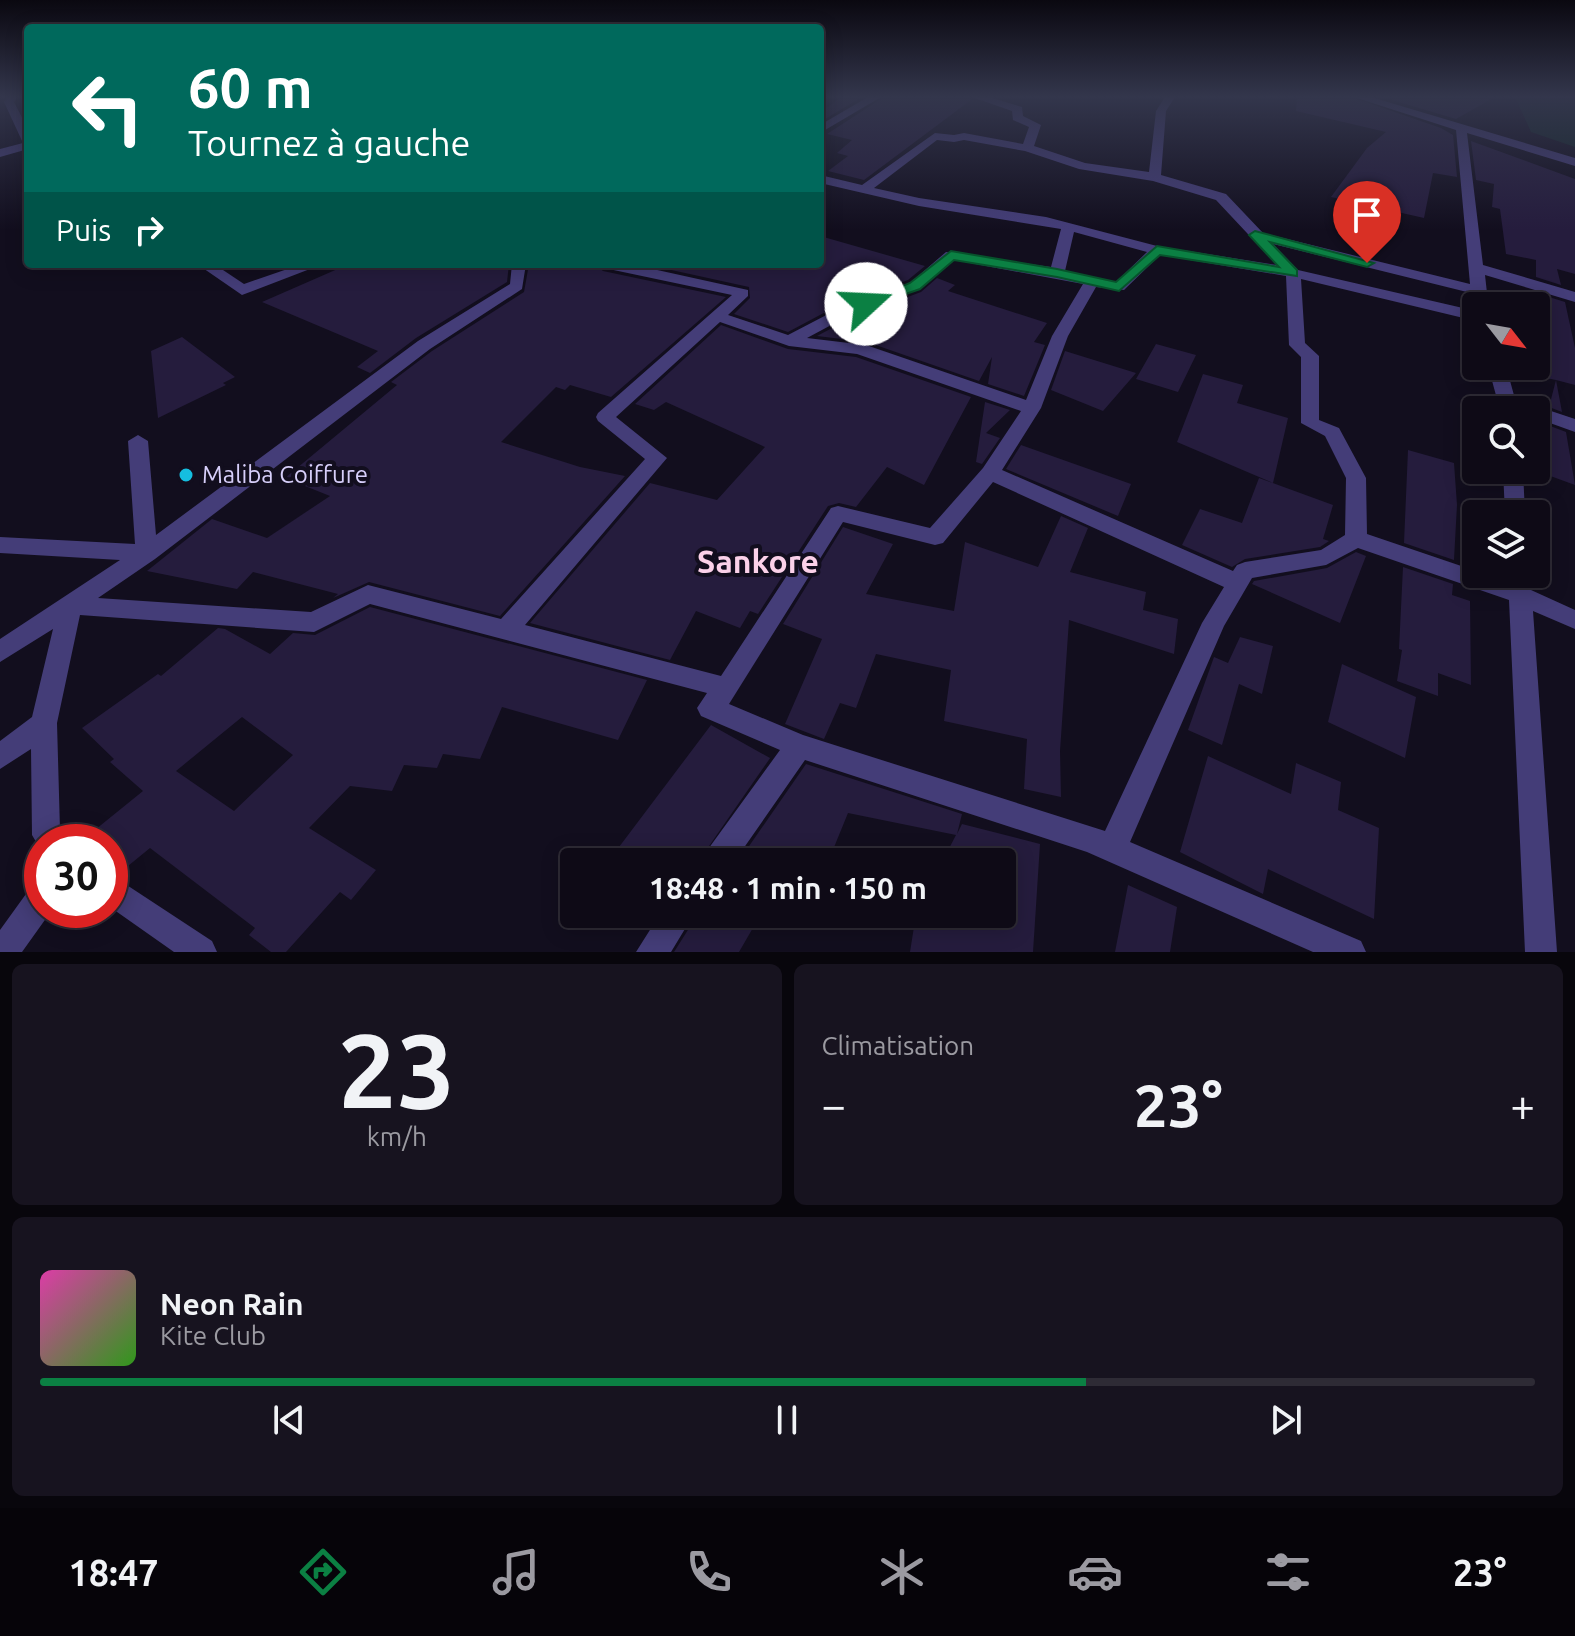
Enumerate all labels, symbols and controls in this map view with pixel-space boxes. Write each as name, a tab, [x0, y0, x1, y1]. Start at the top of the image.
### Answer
icon: left	[56, 56, 160, 160]
text: 60 m	[188, 56, 313, 119]
text: Tournez à gauche	[188, 122, 470, 163]
pin	[1333, 181, 1401, 263]
icon: arrive	[1345, 193, 1389, 237]
icon: right	[127, 208, 171, 252]
text: Puis	[56, 213, 111, 247]
position arrow	[824, 262, 908, 346]
north arrow	[1462, 292, 1550, 380]
map controls	[1462, 292, 1550, 588]
button: search	[1462, 396, 1550, 484]
place label: Maliba Coiffure	[202, 461, 368, 488]
marker: Maliba Coiffure	[177, 466, 195, 484]
button: layers	[1462, 500, 1550, 588]
district label: Sankore	[697, 543, 819, 579]
speed limit sign: 30	[24, 824, 128, 928]
text: 18:48 · 1 min · 150 m	[649, 871, 927, 905]
text: 23	[338, 1011, 455, 1128]
text: Climatisation	[822, 1031, 974, 1060]
text: 23°	[1134, 1071, 1223, 1138]
text: −	[822, 1080, 846, 1129]
text: +	[1510, 1080, 1535, 1129]
text: km/h	[367, 1122, 427, 1151]
text: Neon Rain	[160, 1287, 304, 1321]
text: Kite Club	[160, 1321, 266, 1350]
icon: previous	[267, 1398, 311, 1442]
icon: pause	[765, 1398, 809, 1442]
icon: next	[1264, 1398, 1308, 1442]
icon: directions	[295, 1544, 351, 1600]
icon: music	[488, 1544, 544, 1600]
icon: phone	[681, 1544, 737, 1600]
icon: climate	[874, 1544, 930, 1600]
icon: car	[1067, 1544, 1123, 1600]
icon: filters	[1260, 1544, 1316, 1600]
text: 18:47	[68, 1552, 159, 1593]
text: 23°	[1453, 1552, 1506, 1593]

